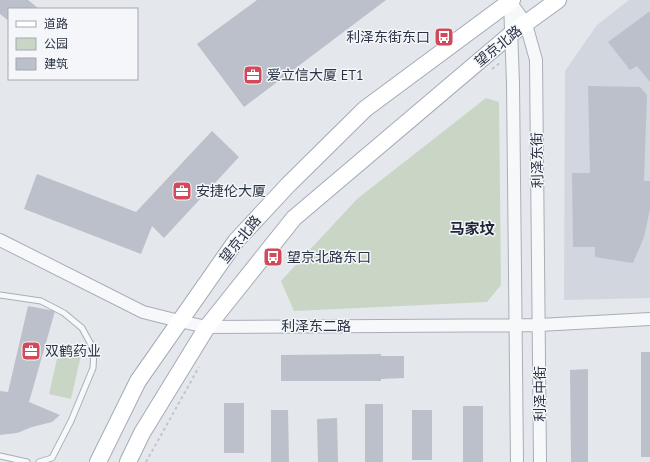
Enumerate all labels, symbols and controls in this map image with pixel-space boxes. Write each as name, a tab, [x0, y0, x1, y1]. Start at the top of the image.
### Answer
legend	[8, 8, 138, 80]
text: 道路	[44, 16, 68, 31]
street label: 望京北路	[471, 21, 525, 71]
bus stop icon: 利泽东街东口	[433, 26, 455, 48]
place label: 利泽东街东口	[346, 28, 430, 46]
text: 公园	[44, 36, 68, 51]
text: 建筑	[44, 56, 68, 71]
office icon: 爱立信大厦 ET1	[242, 64, 264, 86]
place label: 爱立信大厦 ET1	[267, 66, 364, 84]
street label: 利泽东街	[528, 132, 546, 188]
office icon: 安捷伦大厦	[171, 180, 193, 202]
place label: 安捷伦大厦	[196, 182, 266, 200]
street label: 望京北路	[215, 212, 265, 266]
district label: 马家坟	[449, 219, 495, 238]
bus stop icon: 望京北路东口	[262, 246, 284, 268]
place label: 望京北路东口	[287, 248, 371, 266]
street label: 利泽东二路	[281, 317, 351, 335]
office icon: 双鹤药业	[20, 340, 42, 362]
place label: 双鹤药业	[45, 342, 101, 360]
street label: 利泽中街	[531, 366, 549, 422]

